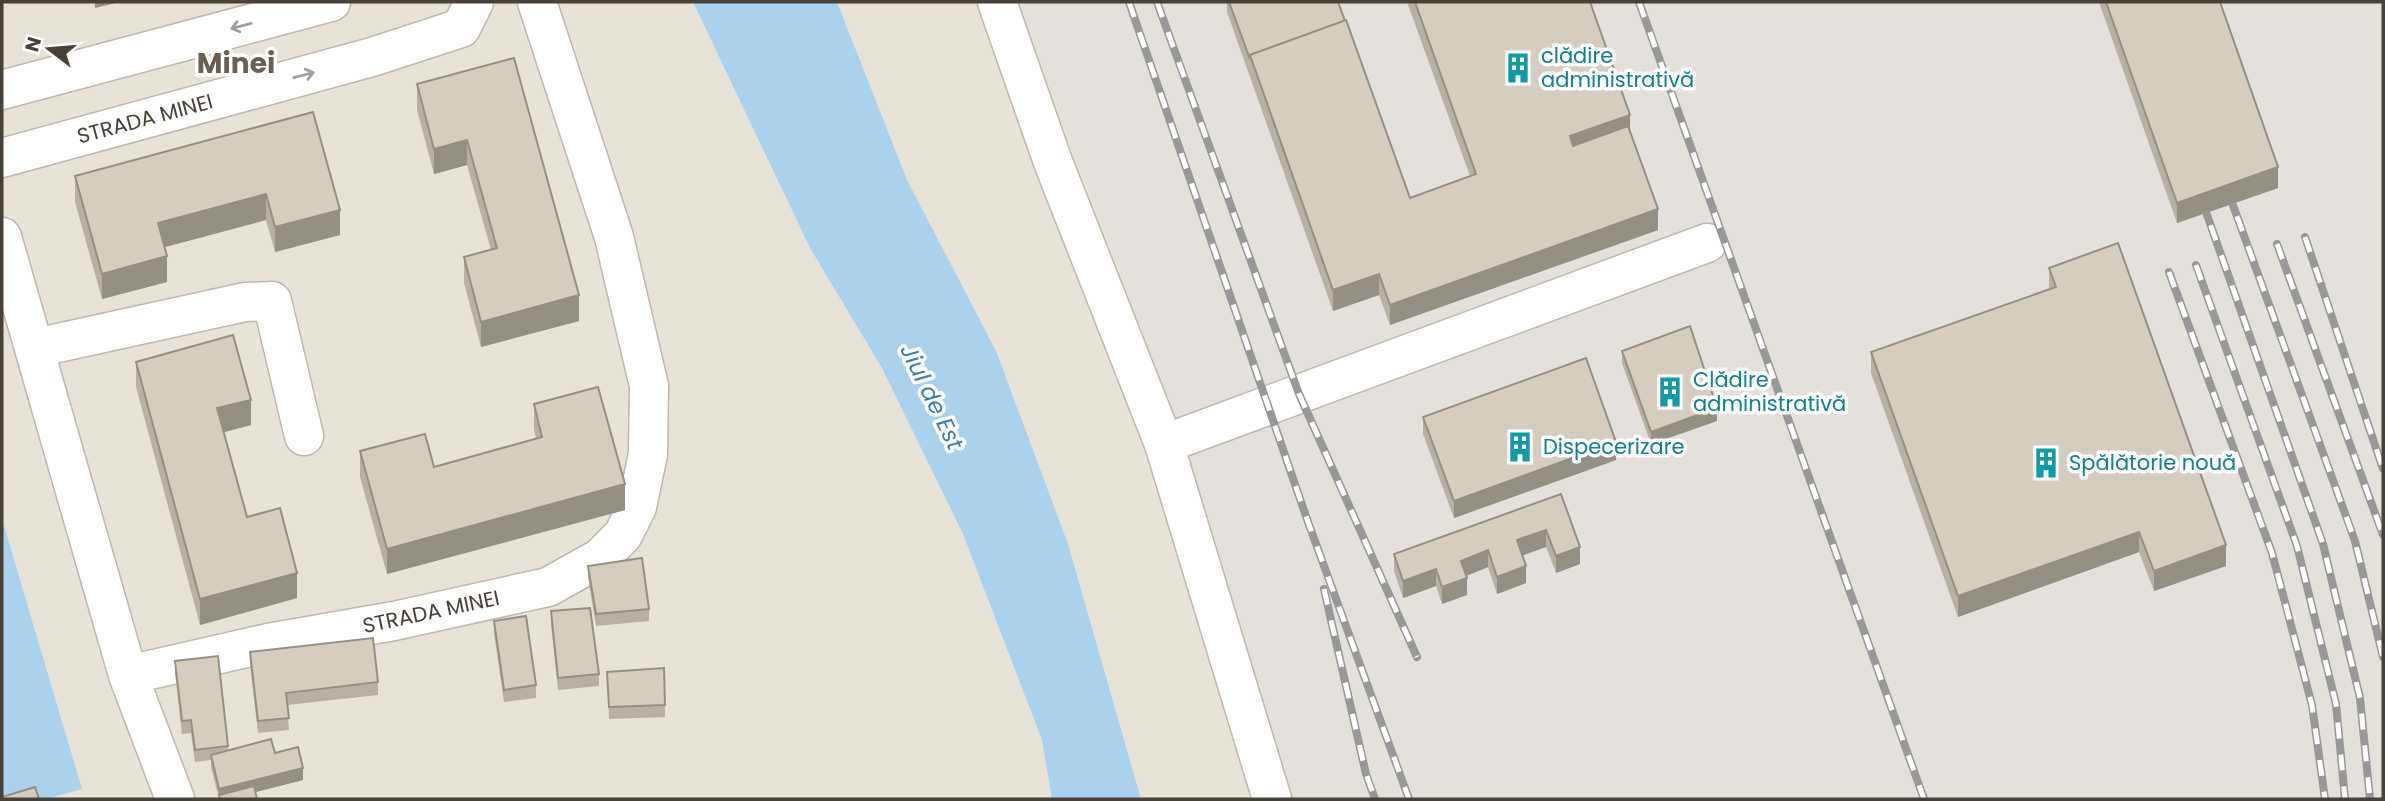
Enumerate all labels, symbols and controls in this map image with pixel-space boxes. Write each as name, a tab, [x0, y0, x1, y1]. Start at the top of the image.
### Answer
north arrow	[14, 14, 84, 84]
one-way arrow	[230, 20, 253, 33]
text: N	[18, 34, 48, 55]
place label: clădire administrativă	[1541, 41, 1694, 94]
district label: Minei	[197, 44, 275, 83]
building icon: clădire administrativă	[1501, 51, 1535, 85]
one-way arrow	[293, 68, 315, 81]
street label: STRADA MINEI	[74, 87, 216, 151]
water label: Jiul de Est	[893, 339, 972, 456]
place label: Clădire administrativă	[1693, 365, 1846, 418]
building icon: Clădire administrativă	[1653, 375, 1687, 409]
building icon: Dispecerizare	[1503, 430, 1537, 464]
place label: Dispecerizare	[1543, 432, 1685, 461]
building icon: Spălătorie nouă	[2029, 446, 2063, 480]
place label: Spălătorie nouă	[2069, 448, 2236, 477]
street label: STRADA MINEI	[360, 583, 502, 640]

